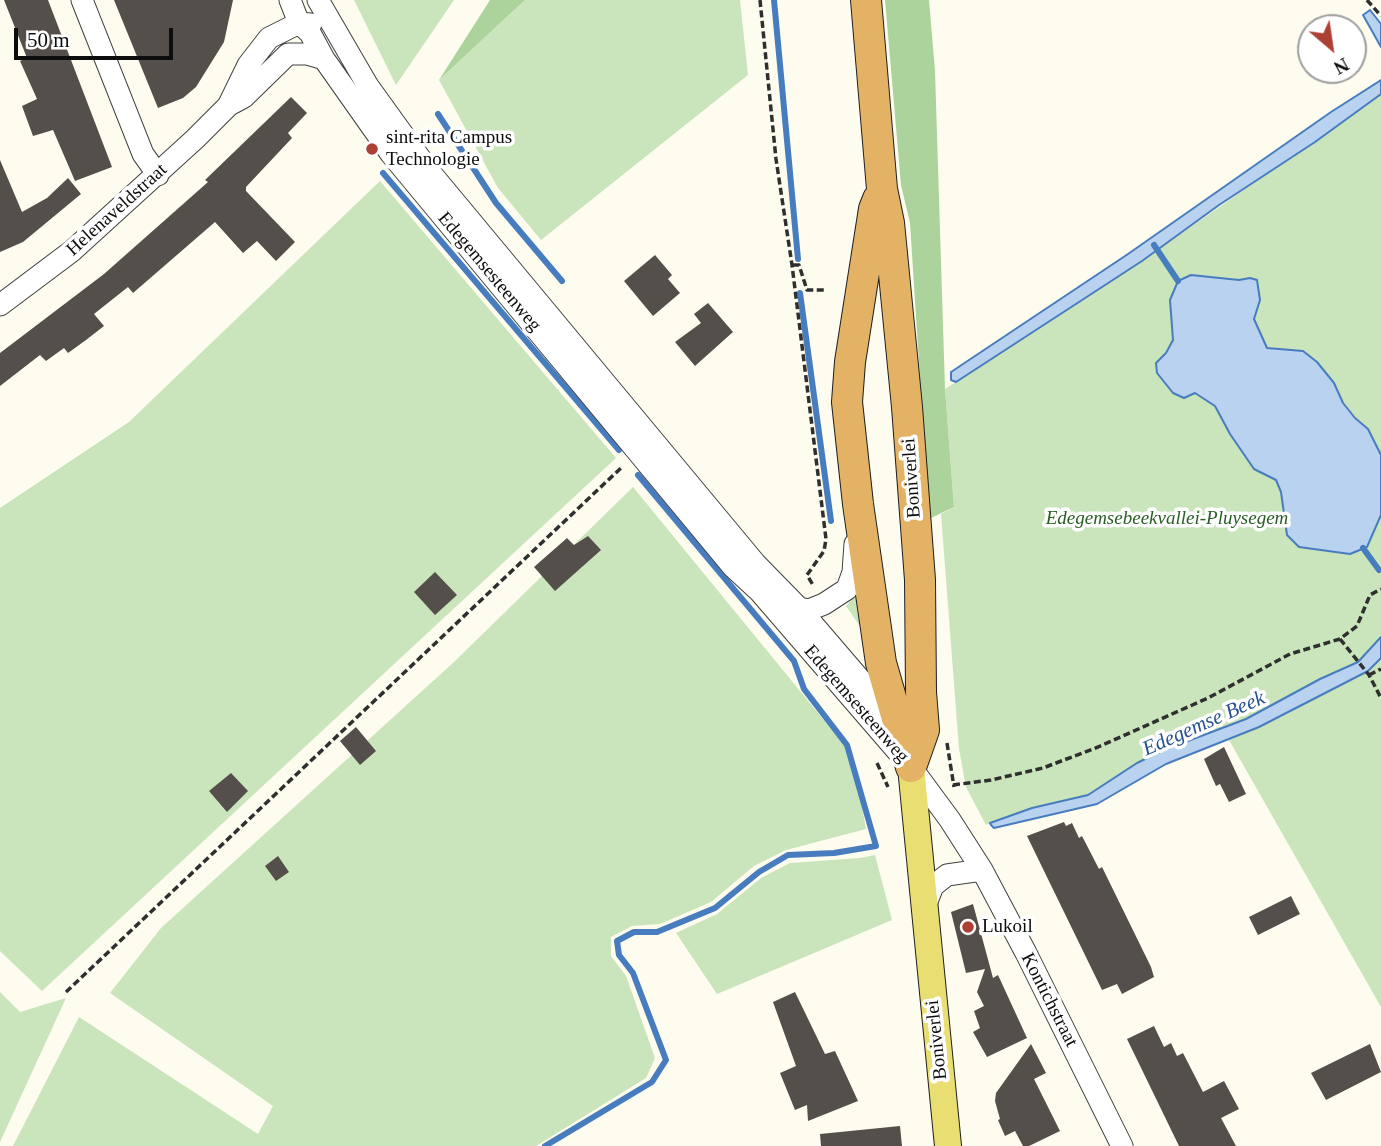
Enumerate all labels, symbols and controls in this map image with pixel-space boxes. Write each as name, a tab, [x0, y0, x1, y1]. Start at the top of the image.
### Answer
scale bar	[18, 14, 177, 58]
north arrow	[1297, 14, 1367, 84]
text: 50 m	[27, 28, 70, 52]
text: N	[1330, 54, 1353, 79]
place label: sint-rita Campus Technologie	[386, 127, 512, 171]
marker: sint-rita Campus Technologie	[364, 141, 380, 157]
street label: Helenaveldstraat	[62, 159, 172, 261]
street label: Edegemsesteenweg	[432, 208, 546, 336]
street label: Boniverlei	[898, 437, 926, 519]
park label: Edegemsebeekvallei-Pluysegem	[1046, 508, 1288, 530]
street label: Edegemsesteenweg	[799, 640, 913, 768]
water label: Edegemse Beek	[1139, 686, 1269, 762]
place label: Lukoil	[982, 916, 1033, 938]
marker: Lukoil	[960, 919, 976, 935]
street label: Kontichstraat	[1016, 949, 1082, 1051]
street label: Boniverlei	[921, 999, 953, 1081]

